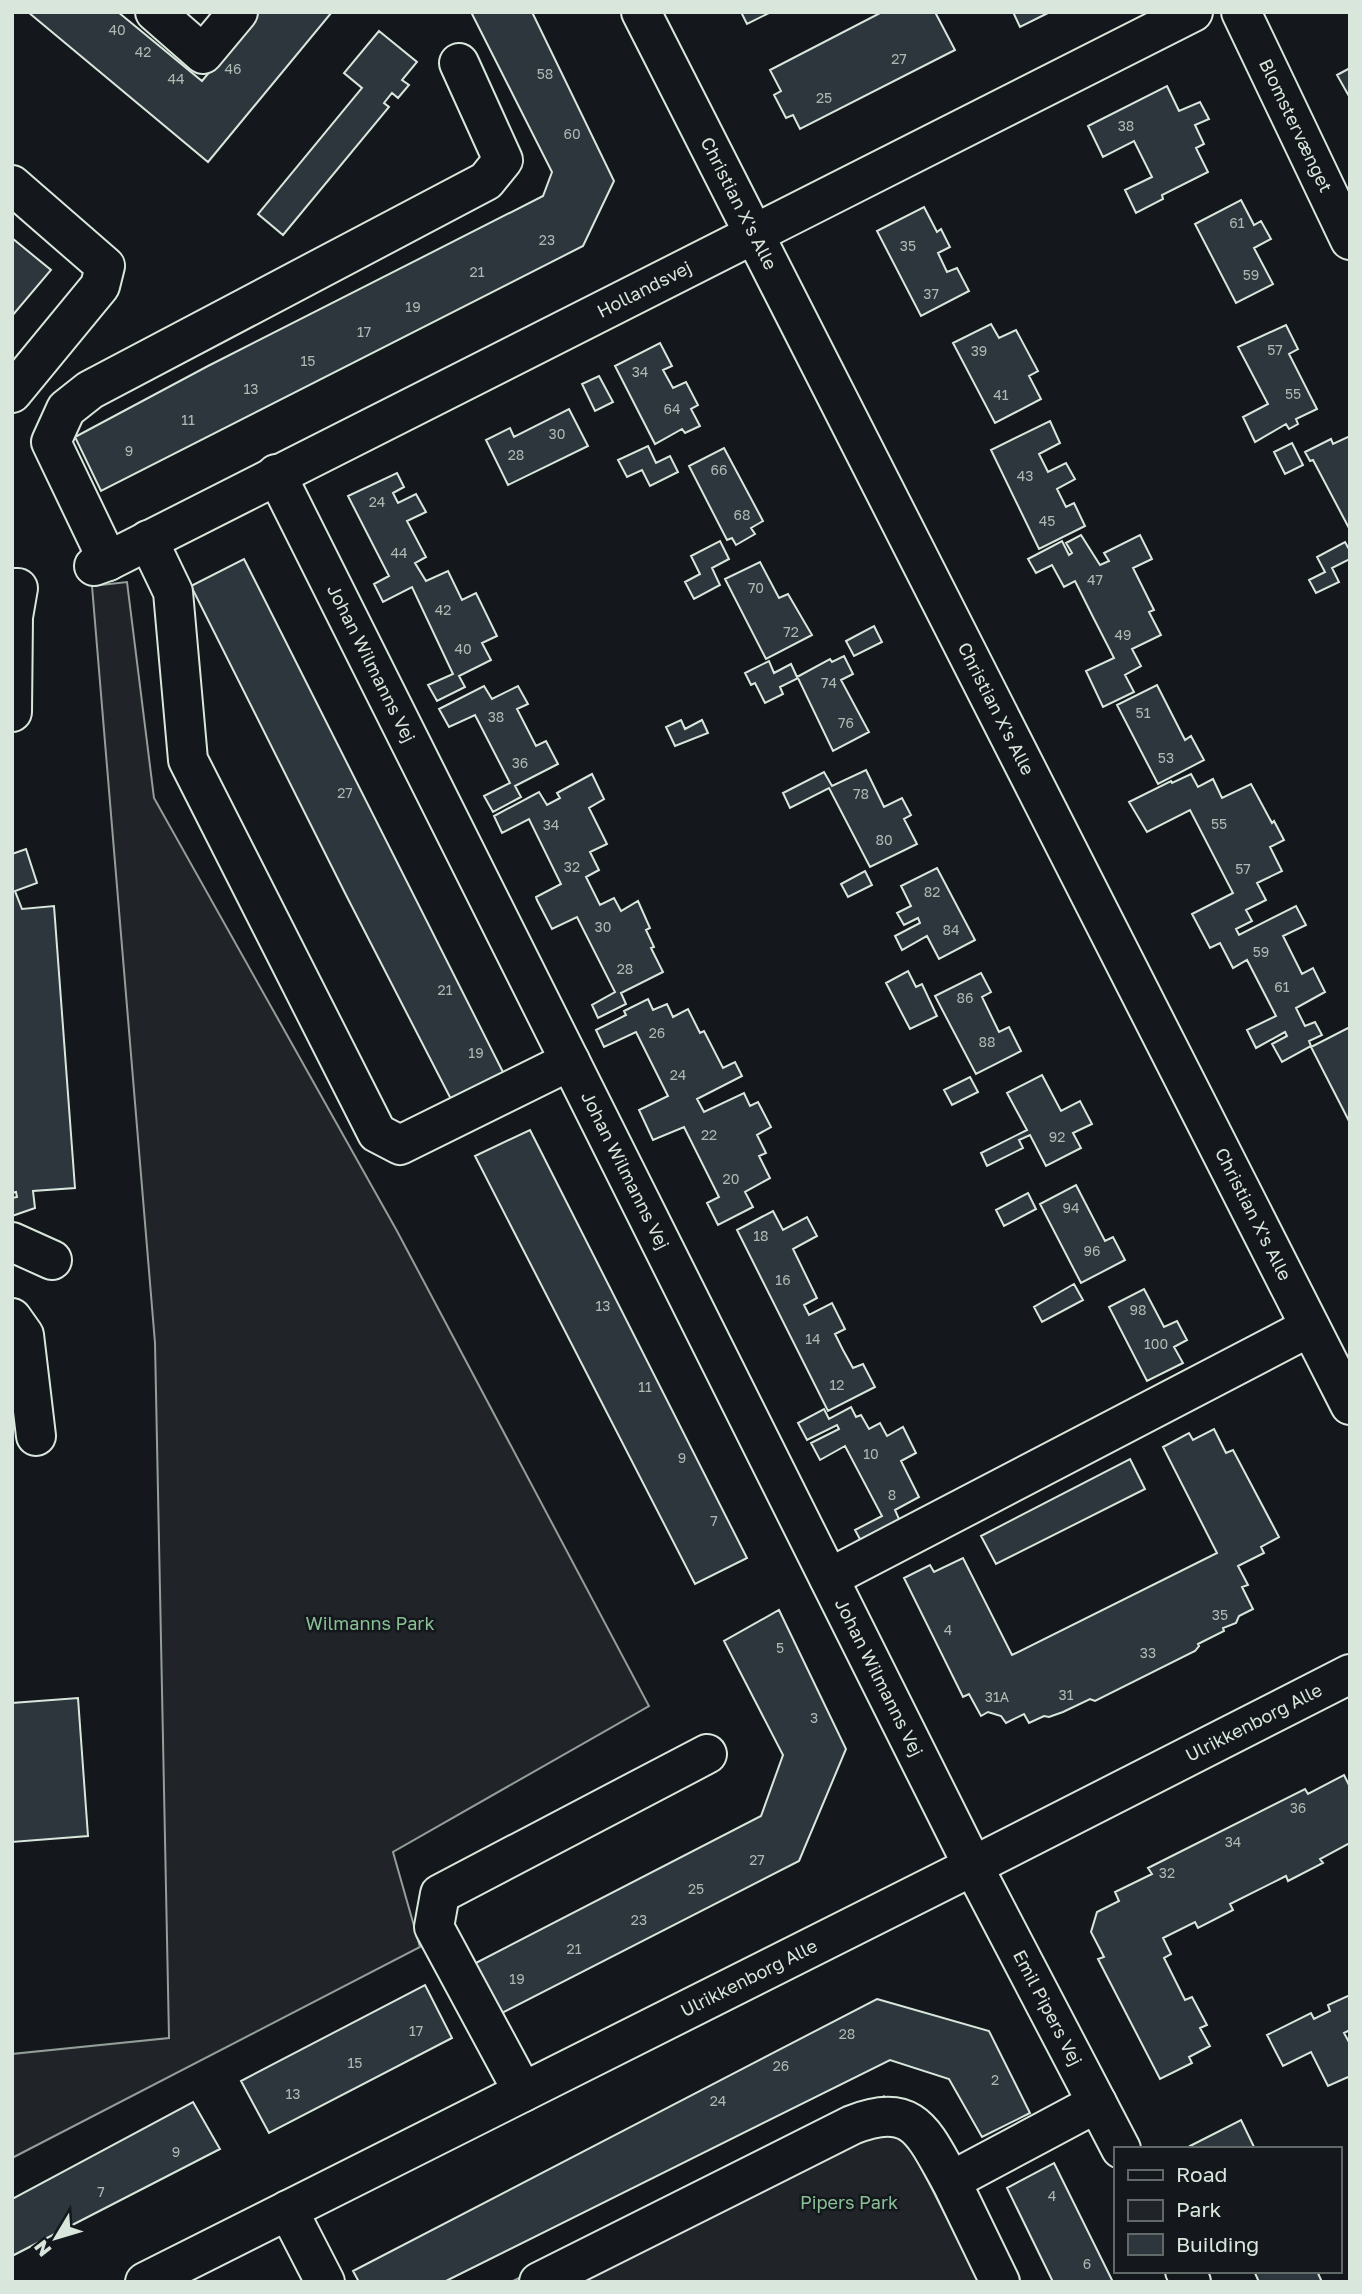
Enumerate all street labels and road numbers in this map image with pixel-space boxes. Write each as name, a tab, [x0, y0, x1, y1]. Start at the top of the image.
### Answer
street label: Blomstervænget	[1255, 55, 1338, 196]
street label: Christian X's Alle	[697, 133, 782, 273]
street label: Hollandsvej	[593, 256, 695, 322]
street label: Johan Wilmanns Vej	[323, 580, 421, 746]
street label: Christian X's Alle	[954, 638, 1040, 778]
street label: Johan Wilmanns Vej	[577, 1087, 674, 1253]
street label: Christian X's Alle	[1211, 1144, 1297, 1284]
street label: Johan Wilmanns Vej	[831, 1594, 928, 1760]
street label: Ulrikkenborg Alle	[1182, 1678, 1325, 1766]
street label: Ulrikkenborg Alle	[677, 1934, 821, 2021]
street label: Emil Pipers Vej	[1009, 1946, 1087, 2069]

